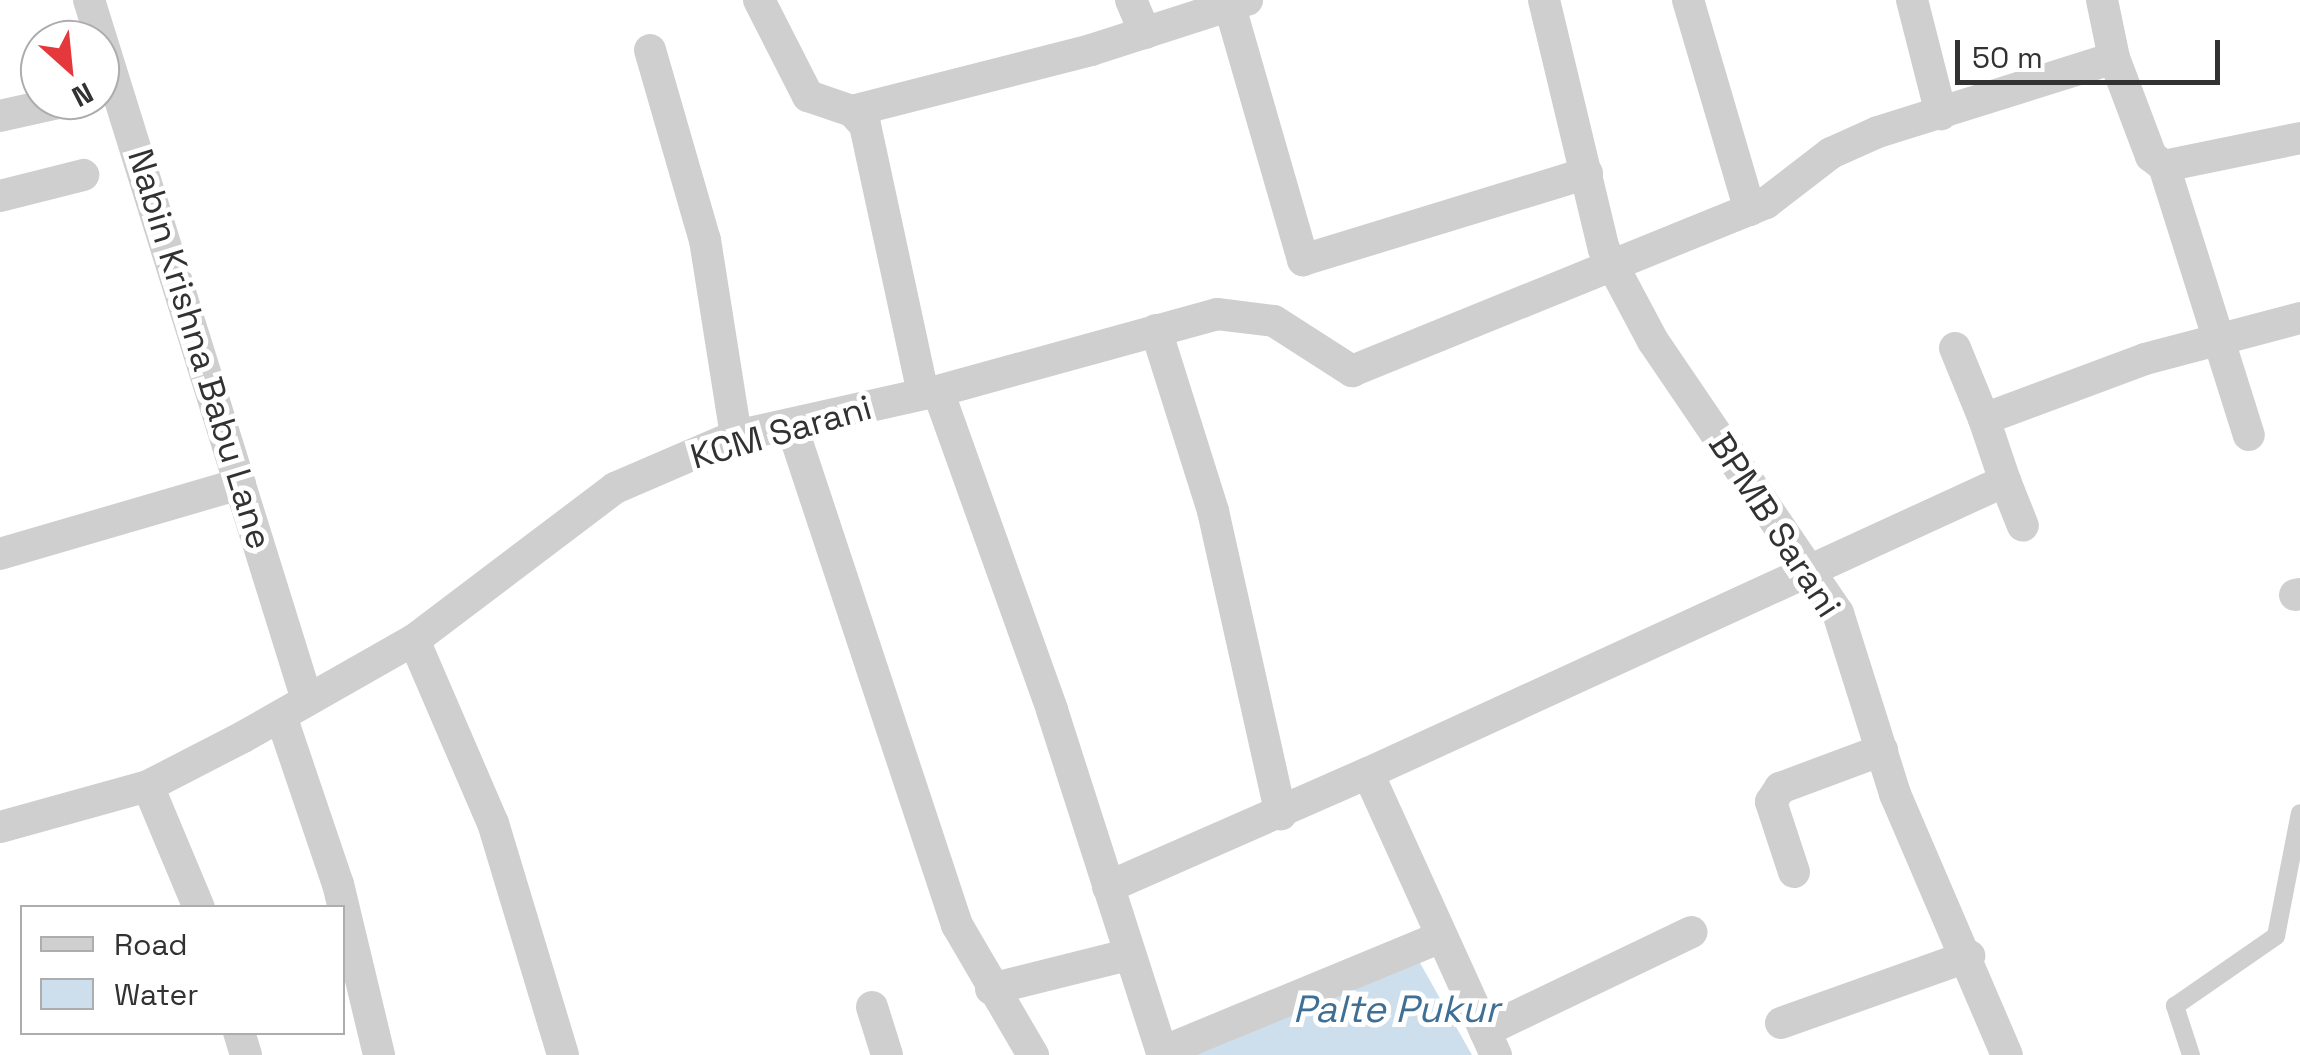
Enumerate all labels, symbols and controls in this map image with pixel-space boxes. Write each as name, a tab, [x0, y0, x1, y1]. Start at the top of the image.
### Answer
north arrow	[20, 20, 120, 120]
scale bar	[1960, 20, 2225, 82]
text: 50 m	[1972, 38, 2043, 77]
text: N	[66, 75, 99, 115]
street label: Nabin Krishna Babu Lane	[119, 144, 281, 554]
street label: KCM Sarani	[686, 386, 876, 478]
street label: BPMB Sarani	[1700, 425, 1850, 625]
legend	[20, 905, 345, 1035]
text: Road	[114, 925, 188, 964]
text: Water	[114, 975, 199, 1014]
water label: Palte Pukur	[1293, 987, 1499, 1033]

